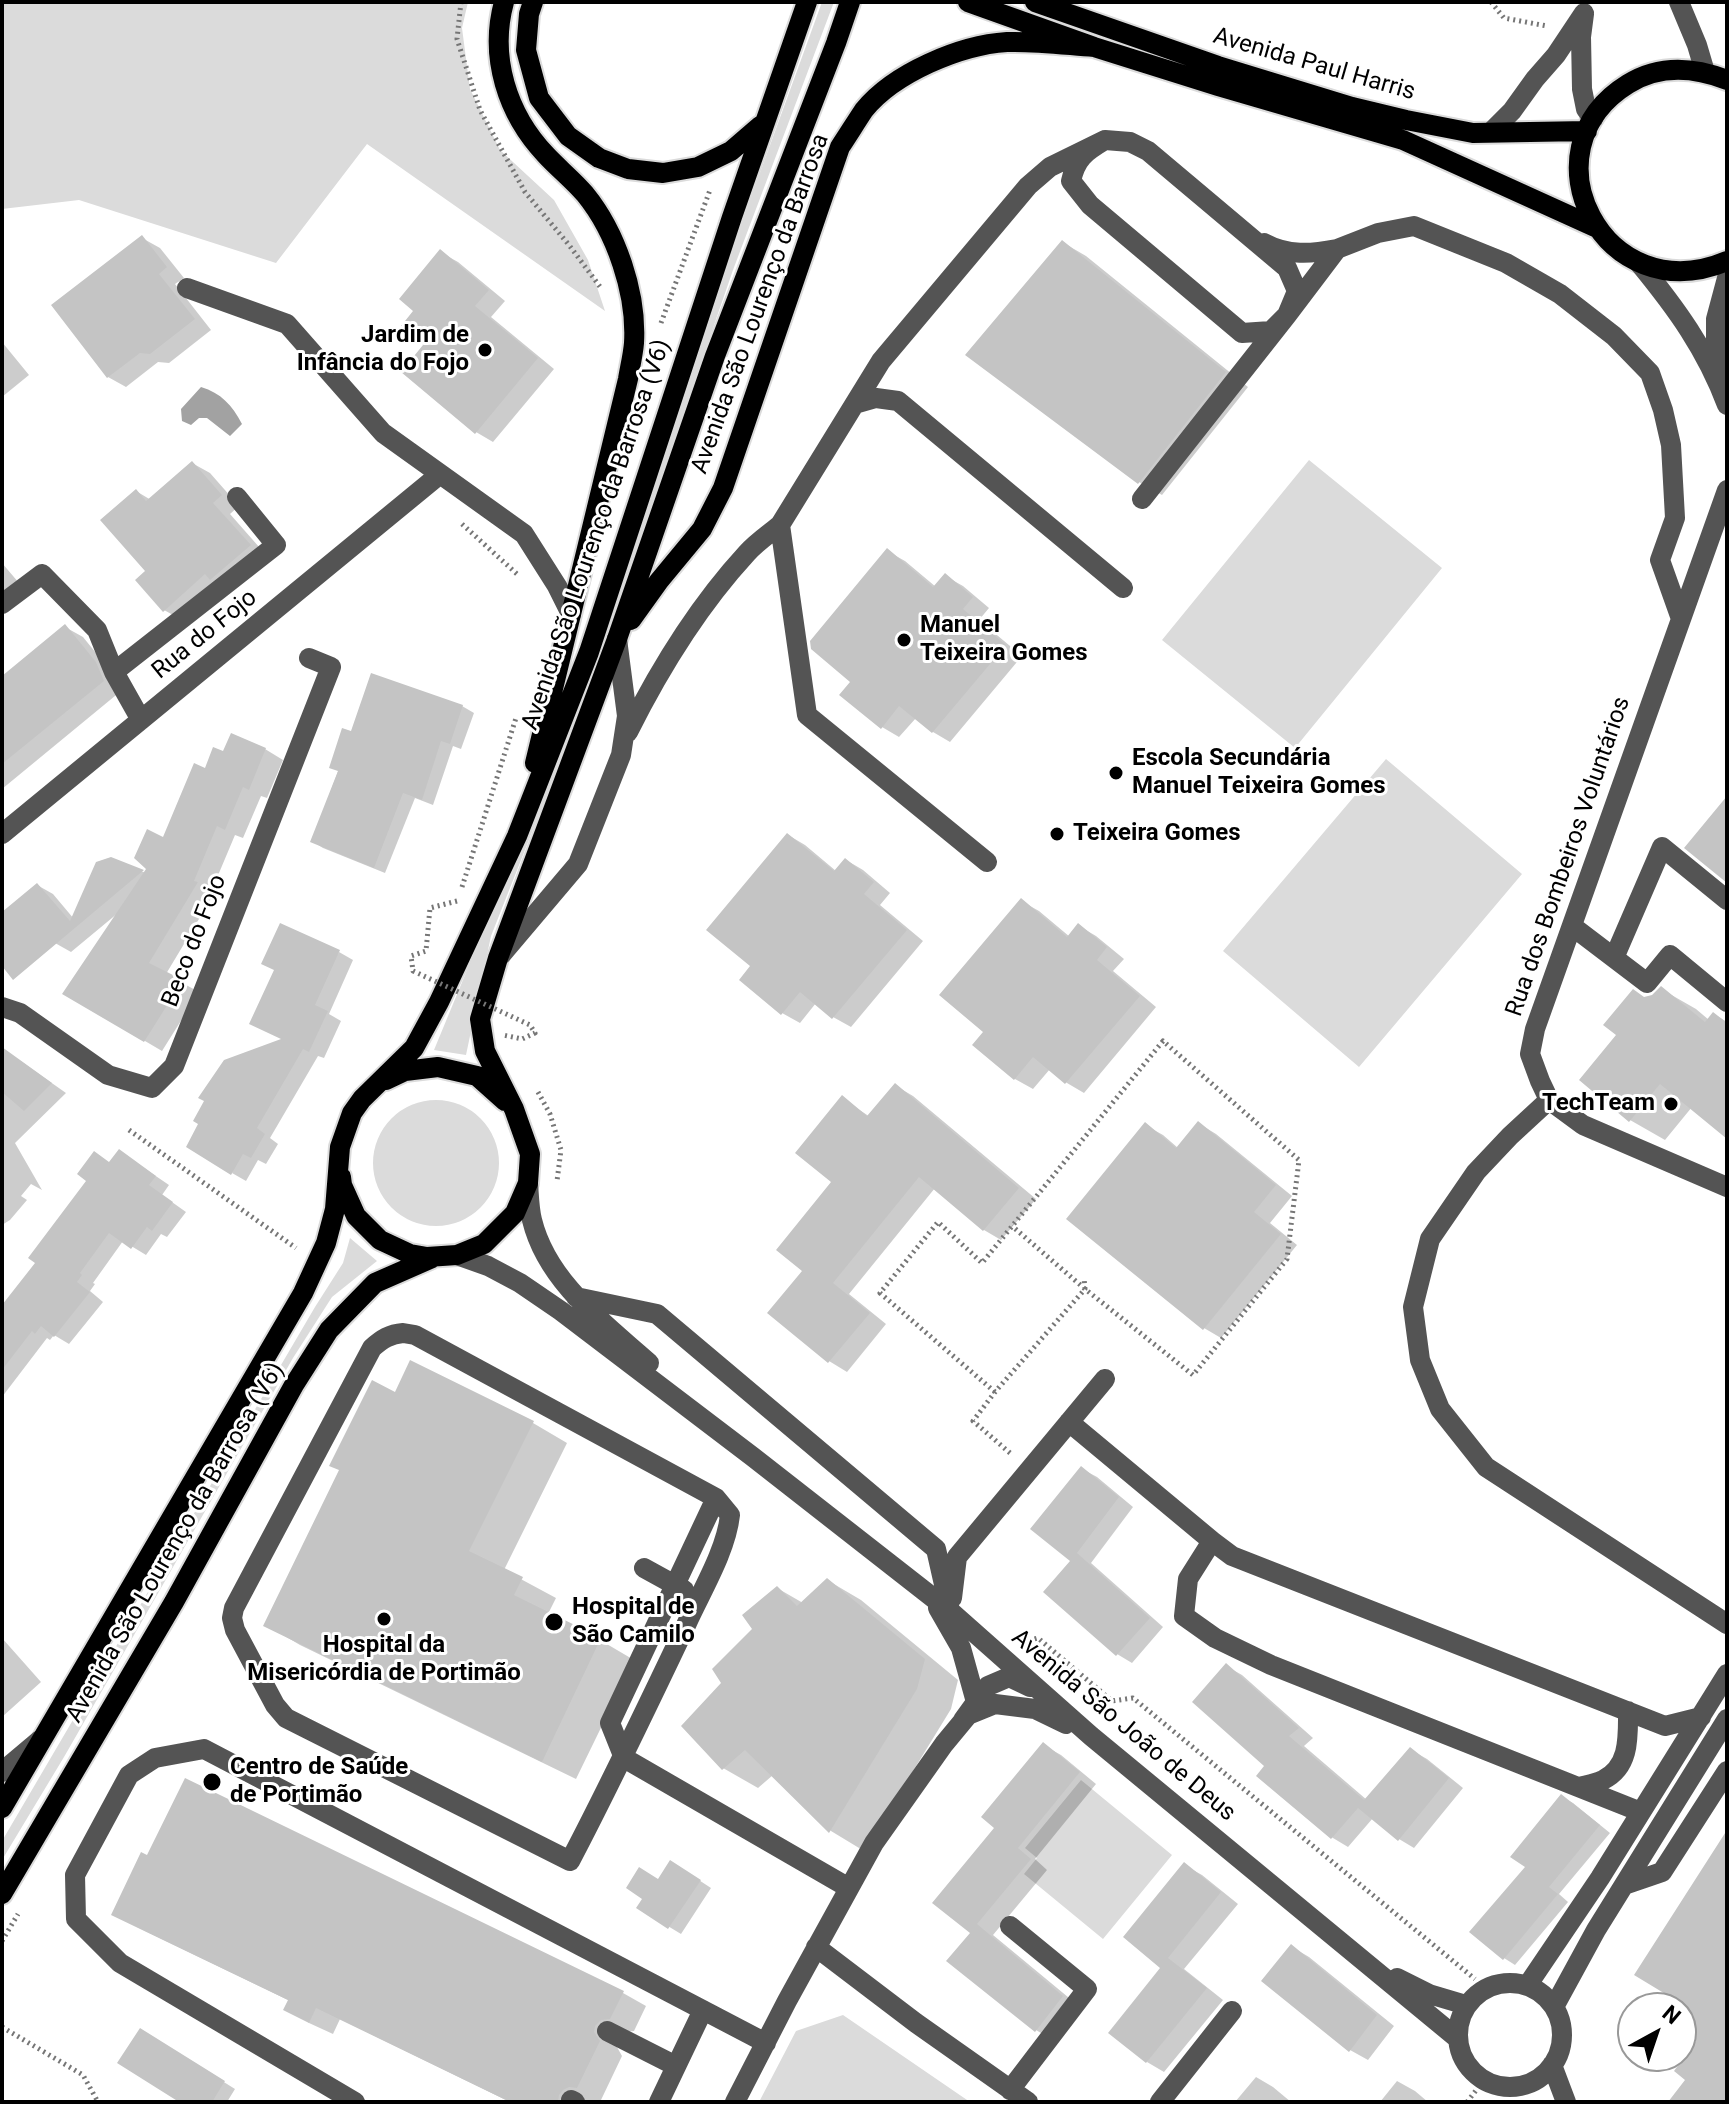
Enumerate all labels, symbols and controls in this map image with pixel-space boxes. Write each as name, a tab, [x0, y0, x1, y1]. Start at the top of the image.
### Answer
street label: Avenida Paul Harris	[1210, 22, 1418, 108]
street label: Avenida São Lourenço da Barrosa	[686, 130, 836, 478]
place label: Jardim de Infância do Fojo	[297, 322, 469, 378]
street label: Avenida São Lourenço da Barrosa (V6)	[516, 336, 678, 734]
marker: Jardim de Infância do Fojo	[476, 341, 494, 359]
street label: Rua do Fojo	[147, 584, 263, 686]
place label: Manuel Teixeira Gomes	[920, 612, 1088, 668]
marker: Manuel Teixeira Gomes	[895, 631, 913, 649]
street label: Rua dos Bombeiros Voluntários	[1501, 693, 1637, 1021]
place label: Escola Secundária Manuel Teixeira Gomes	[1132, 745, 1386, 801]
marker: Escola Secundária Manuel Teixeira Gomes	[1107, 764, 1125, 782]
place label: Teixeira Gomes	[1073, 820, 1241, 848]
marker: Teixeira Gomes	[1048, 825, 1066, 843]
street label: Beco do Fojo	[157, 871, 233, 1011]
place label: TechTeam	[1542, 1090, 1655, 1118]
marker: TechTeam	[1662, 1095, 1680, 1113]
street label: Avenida São Lourenço da Barrosa (V6)	[61, 1358, 291, 1728]
place label: Hospital de São Camilo	[572, 1594, 695, 1650]
marker: Hospital da Misericórdia de Portimão	[375, 1610, 393, 1628]
marker: Hospital de São Camilo	[543, 1611, 565, 1633]
street label: Avenida São João de Deus	[1005, 1624, 1241, 1828]
place label: Hospital da Misericórdia de Portimão	[247, 1632, 521, 1688]
place label: Centro de Saúde de Portimão	[230, 1754, 408, 1810]
marker: Centro de Saúde de Portimão	[201, 1771, 223, 1793]
north arrow	[1617, 1992, 1697, 2072]
text: N	[1657, 2000, 1685, 2029]

